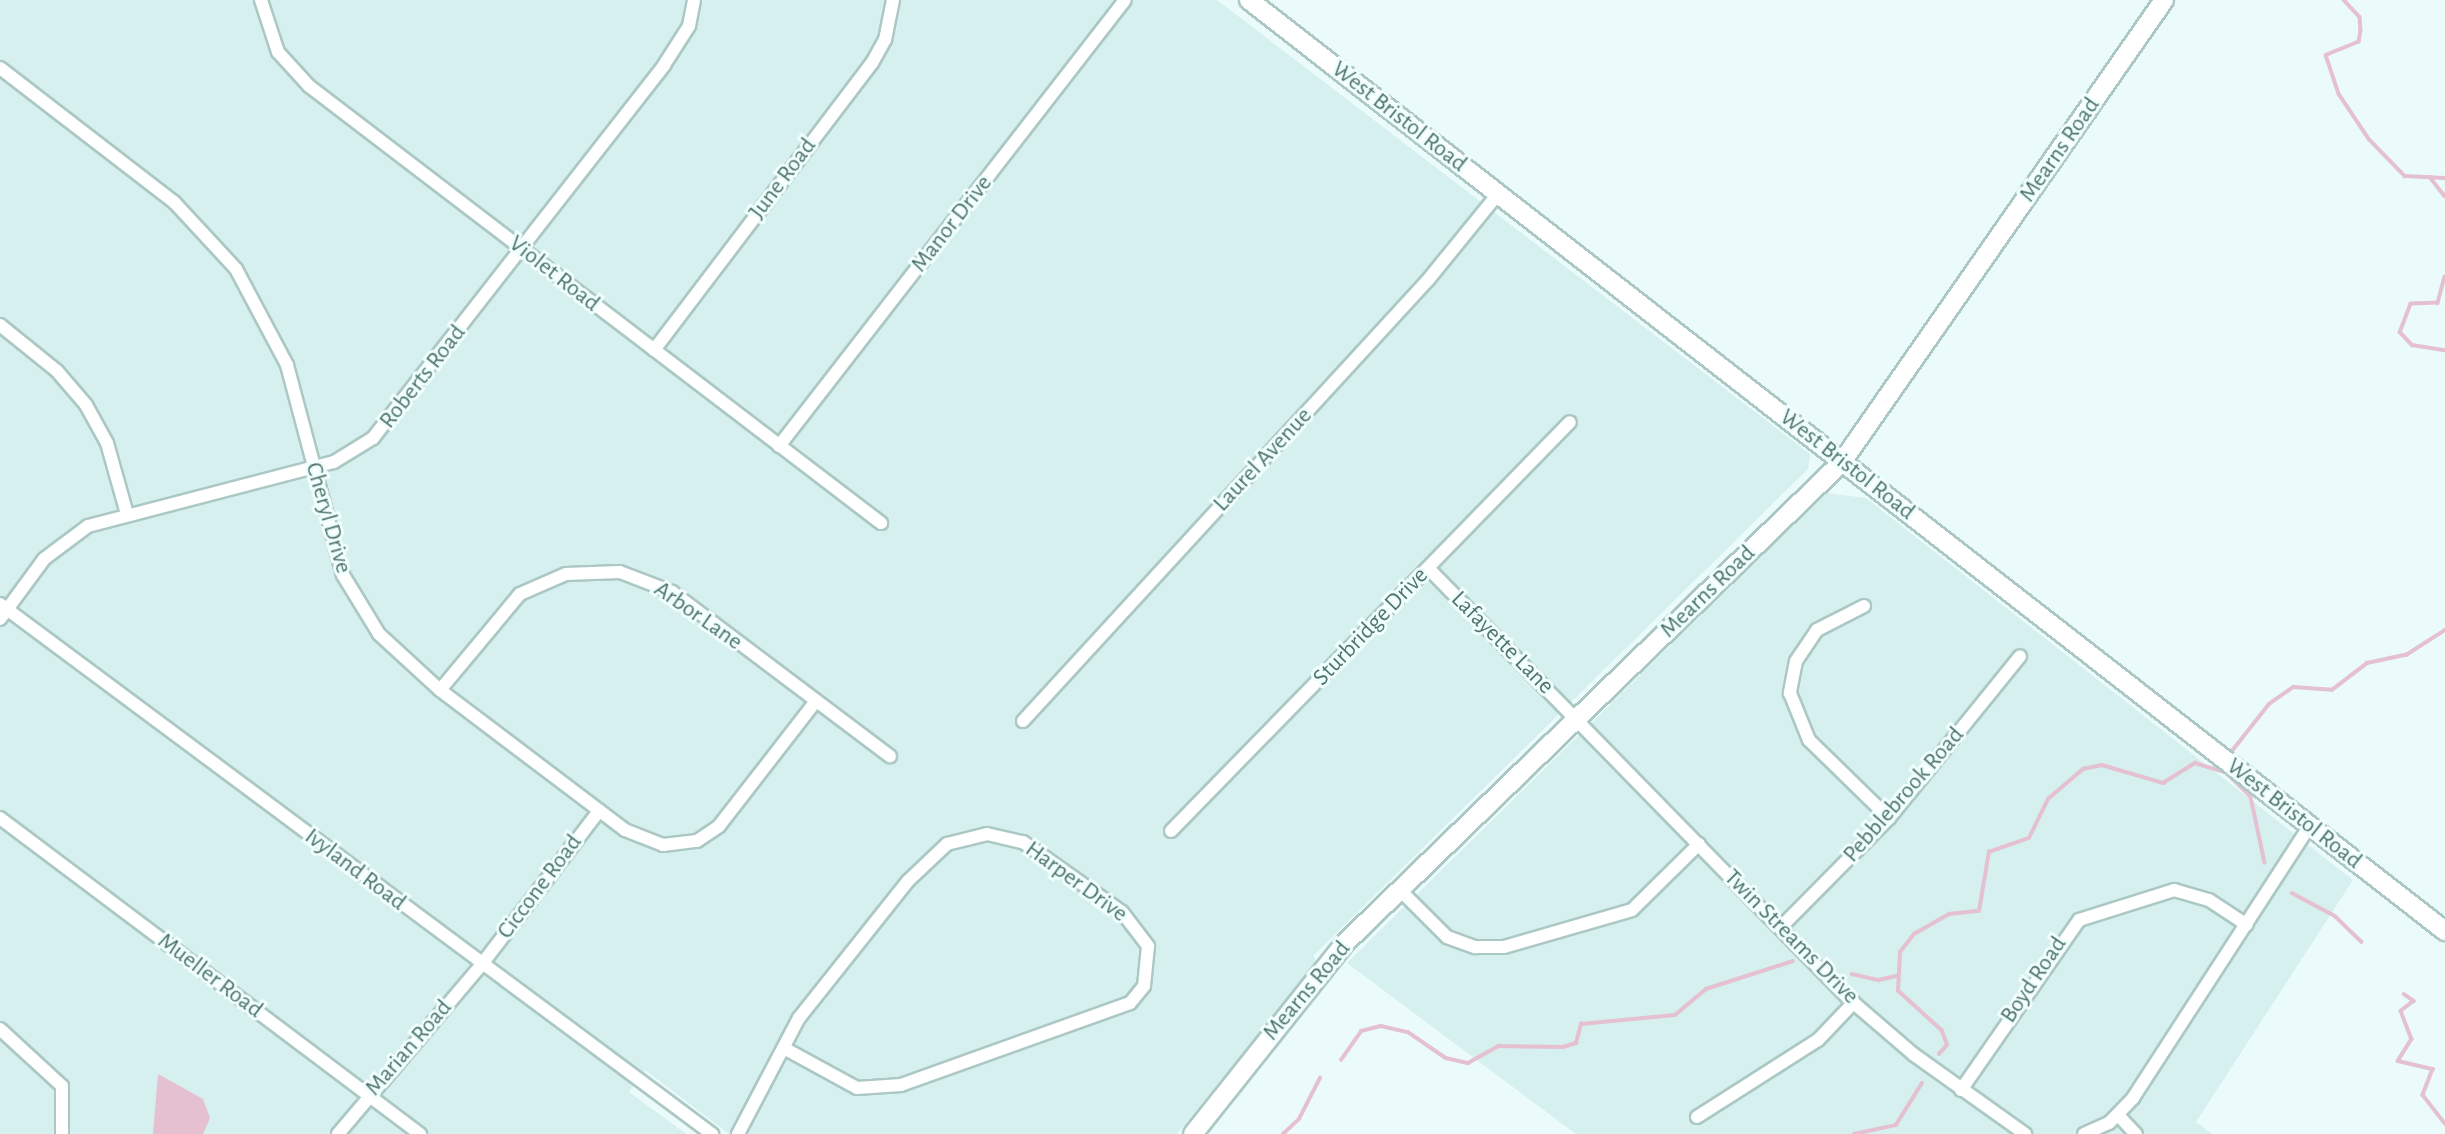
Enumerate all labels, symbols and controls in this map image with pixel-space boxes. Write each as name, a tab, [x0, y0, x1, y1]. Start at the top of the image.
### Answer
street label: West Bristol Road	[1326, 55, 1472, 179]
street label: Mearns Road	[2013, 92, 2107, 208]
street label: June Road	[743, 133, 823, 225]
street label: Manor Drive	[905, 170, 999, 278]
street label: Violet Road	[503, 230, 605, 318]
street label: Roberts Road	[374, 319, 472, 435]
street label: Laurel Avenue	[1208, 402, 1318, 518]
street label: West Bristol Road	[1774, 403, 1920, 527]
street label: Cheryl Drive	[298, 459, 358, 577]
street label: Mearns Road	[1654, 540, 1762, 644]
street label: Sturbridge Drive	[1307, 562, 1435, 692]
street label: Arbor Lane	[648, 575, 748, 657]
street label: Lafayette Lane	[1444, 585, 1560, 701]
street label: Pebblebrook Road	[1837, 721, 1971, 869]
street label: West Bristol Road	[2221, 752, 2367, 876]
street label: Ivyland Road	[299, 823, 411, 917]
street label: Ciccone Road	[491, 829, 589, 945]
street label: Harper Drive	[1019, 835, 1133, 929]
street label: Twin Streams Drive	[1718, 864, 1864, 1010]
street label: Mueller Road	[152, 927, 268, 1025]
street label: Boyd Road	[1995, 931, 2073, 1029]
street label: Mearns Road	[1257, 935, 1357, 1047]
street label: Marian Road	[359, 994, 459, 1102]

